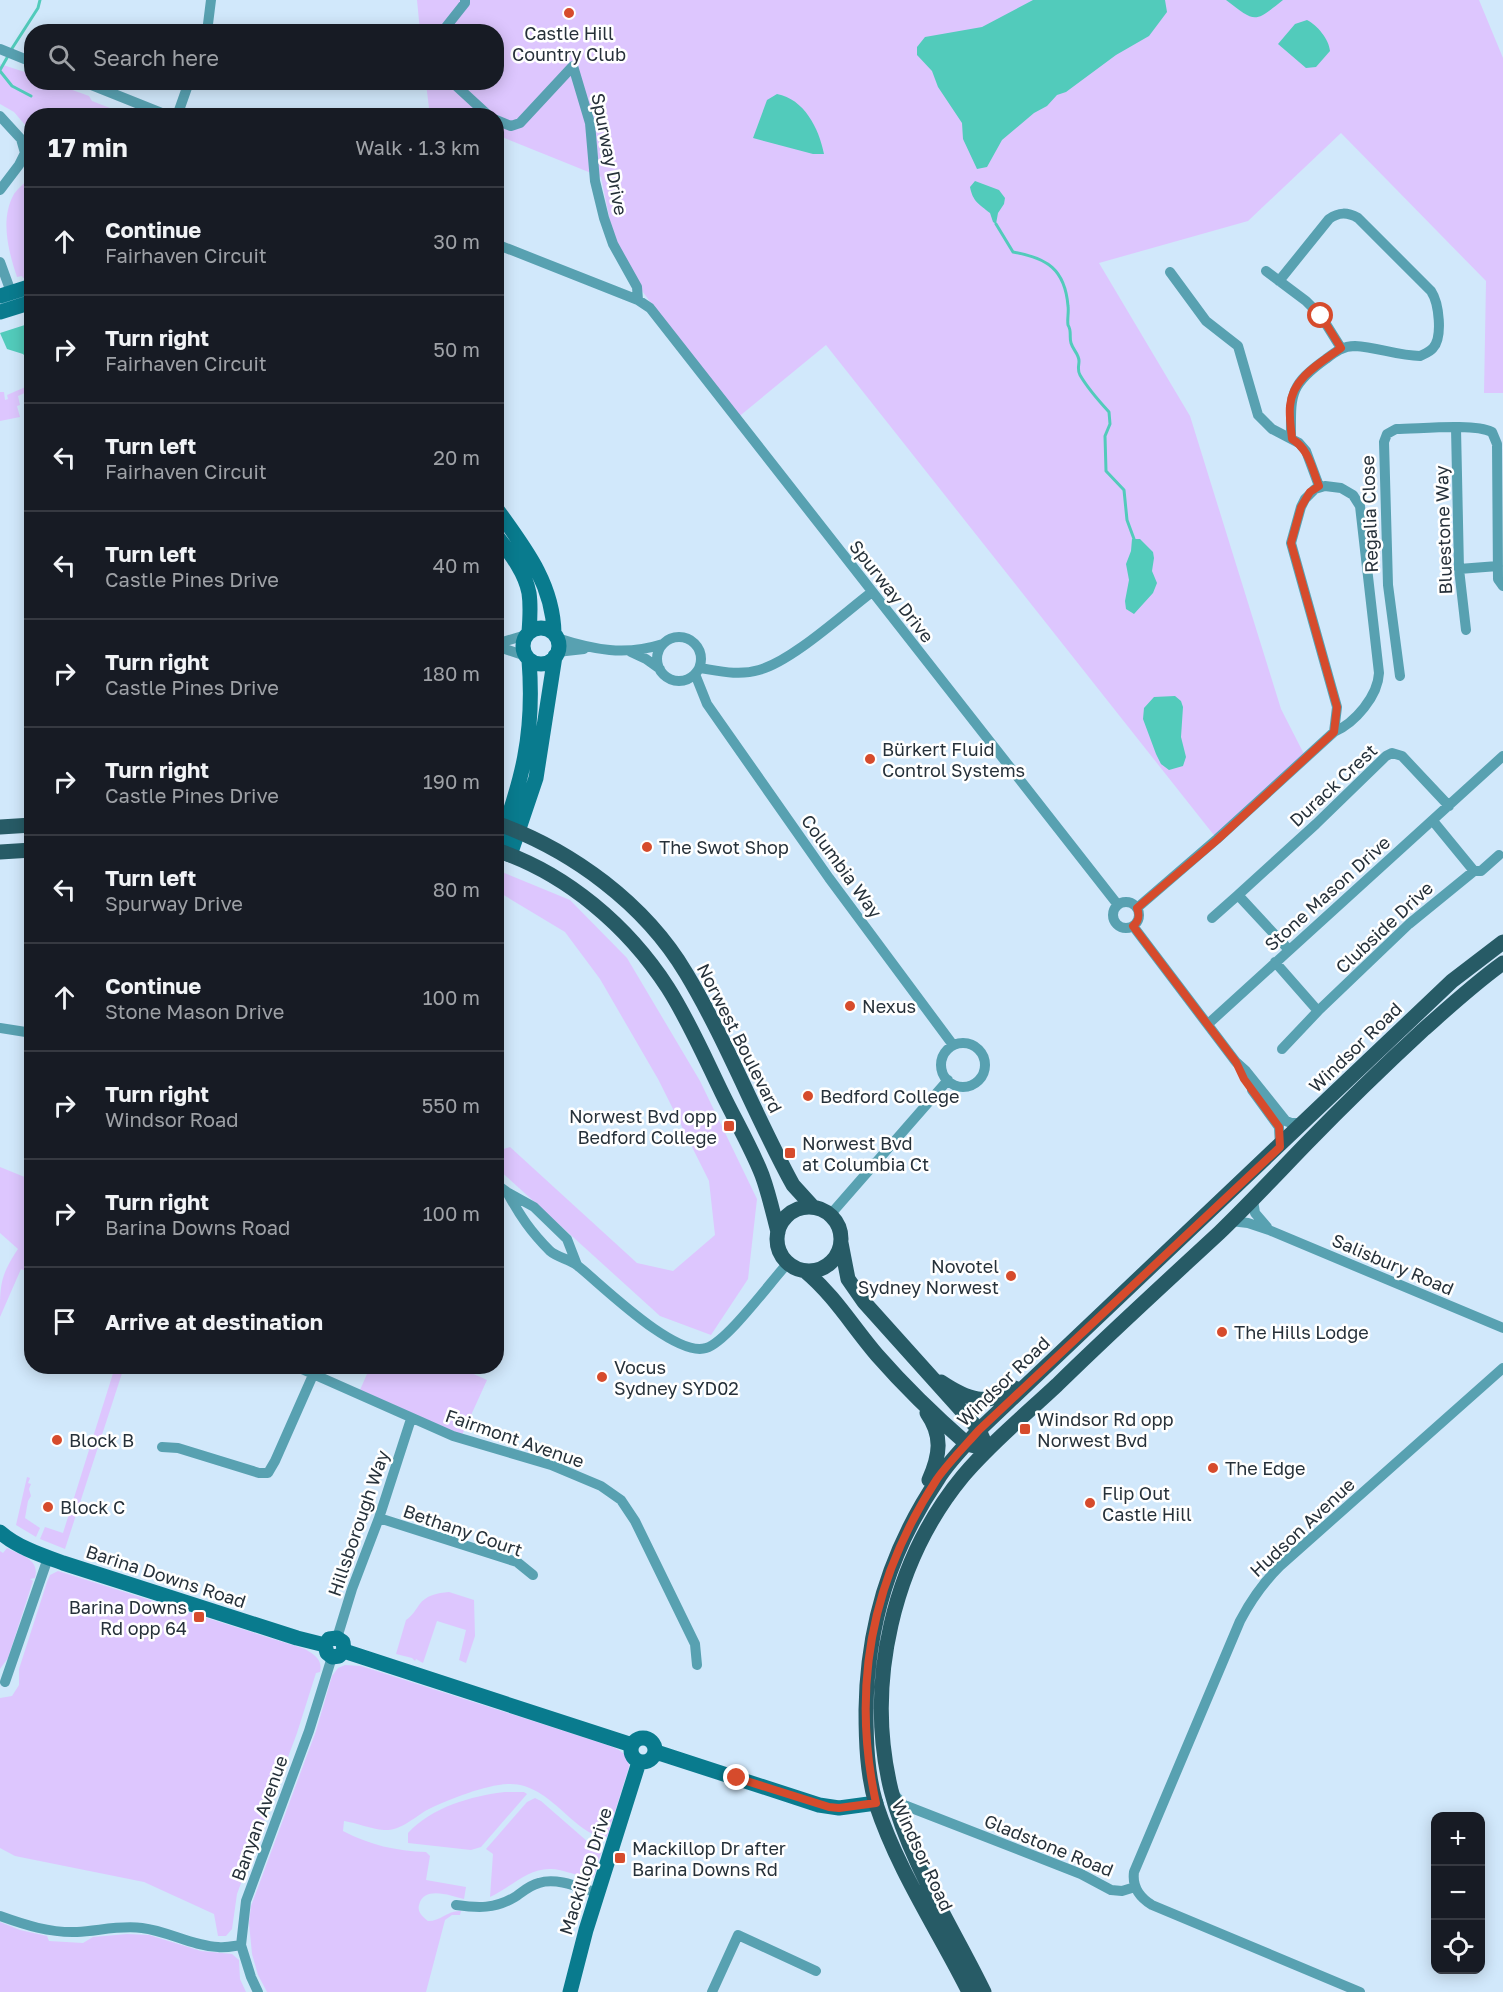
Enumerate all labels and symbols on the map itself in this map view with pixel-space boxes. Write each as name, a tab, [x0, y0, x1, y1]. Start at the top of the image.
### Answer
marker: Castle Hill Country Club	[562, 6, 576, 20]
place label: Castle Hill Country Club	[512, 22, 626, 65]
street label: Spurway Drive	[587, 91, 633, 217]
route start	[1307, 302, 1333, 328]
street label: Regalia Close	[1356, 455, 1382, 573]
street label: Bluestone Way	[1430, 465, 1456, 595]
street label: Spurway Drive	[845, 535, 939, 647]
place label: Bürkert Fluid Control Systems	[882, 738, 1025, 781]
street label: Durack Crest	[1285, 739, 1381, 831]
marker: Bürkert Fluid Control Systems	[863, 752, 877, 766]
street label: Columbia Way	[797, 810, 887, 922]
street label: Stone Mason Drive	[1260, 831, 1394, 955]
place label: The Swot Shop	[659, 836, 789, 858]
marker: The Swot Shop	[640, 840, 654, 854]
street label: Clubside Drive	[1331, 876, 1437, 978]
street label: Norwest Boulevard	[693, 960, 787, 1116]
place label: Nexus	[862, 995, 916, 1017]
street label: Windsor Road	[1304, 997, 1406, 1097]
marker: Nexus	[843, 999, 857, 1013]
place label: Bedford College	[820, 1085, 960, 1107]
marker: Bedford College	[801, 1089, 815, 1103]
place label: Norwest Bvd opp Bedford College	[569, 1105, 717, 1148]
marker: Norwest Bvd opp Bedford College	[722, 1119, 736, 1133]
place label: Norwest Bvd at Columbia Ct	[802, 1132, 929, 1175]
marker: Norwest Bvd at Columbia Ct	[783, 1146, 797, 1160]
street label: Salisbury Road	[1329, 1228, 1457, 1300]
place label: Novotel Sydney Norwest	[858, 1255, 999, 1298]
marker: Novotel Sydney Norwest	[1004, 1269, 1018, 1283]
place label: The Hills Lodge	[1234, 1321, 1369, 1343]
marker: The Hills Lodge	[1215, 1325, 1229, 1339]
street label: Windsor Road	[952, 1331, 1054, 1431]
place label: Vocus Sydney SYD02	[614, 1356, 739, 1399]
marker: Vocus Sydney SYD02	[595, 1370, 609, 1384]
street label: Fairmont Avenue	[443, 1404, 587, 1472]
place label: Windsor Rd opp Norwest Bvd	[1037, 1408, 1174, 1451]
marker: Windsor Rd opp Norwest Bvd	[1018, 1422, 1032, 1436]
place label: Block B	[69, 1429, 134, 1451]
marker: Block B	[50, 1433, 64, 1447]
street label: Hillsborough Way	[323, 1447, 393, 1599]
place label: The Edge	[1225, 1457, 1306, 1479]
marker: The Edge	[1206, 1461, 1220, 1475]
street label: Hudson Avenue	[1245, 1473, 1359, 1581]
place label: Flip Out Castle Hill	[1102, 1482, 1192, 1525]
place label: Block C	[60, 1496, 125, 1518]
marker: Flip Out Castle Hill	[1083, 1496, 1097, 1510]
street label: Bethany Court	[400, 1499, 526, 1561]
marker: Block C	[41, 1500, 55, 1514]
street label: Barina Downs Road	[83, 1540, 249, 1612]
place label: Barina Downs Rd opp 64	[69, 1596, 187, 1639]
marker: Barina Downs Rd opp 64	[192, 1610, 206, 1624]
street label: Banyan Avenue	[226, 1752, 292, 1884]
route end	[723, 1764, 749, 1790]
street label: Windsor Road	[888, 1796, 958, 1914]
street label: Mackillop Drive	[554, 1804, 616, 1938]
street label: Gladstone Road	[981, 1809, 1117, 1881]
place label: Mackillop Dr after Barina Downs Rd	[632, 1837, 786, 1880]
marker: Mackillop Dr after Barina Downs Rd	[613, 1851, 627, 1865]

